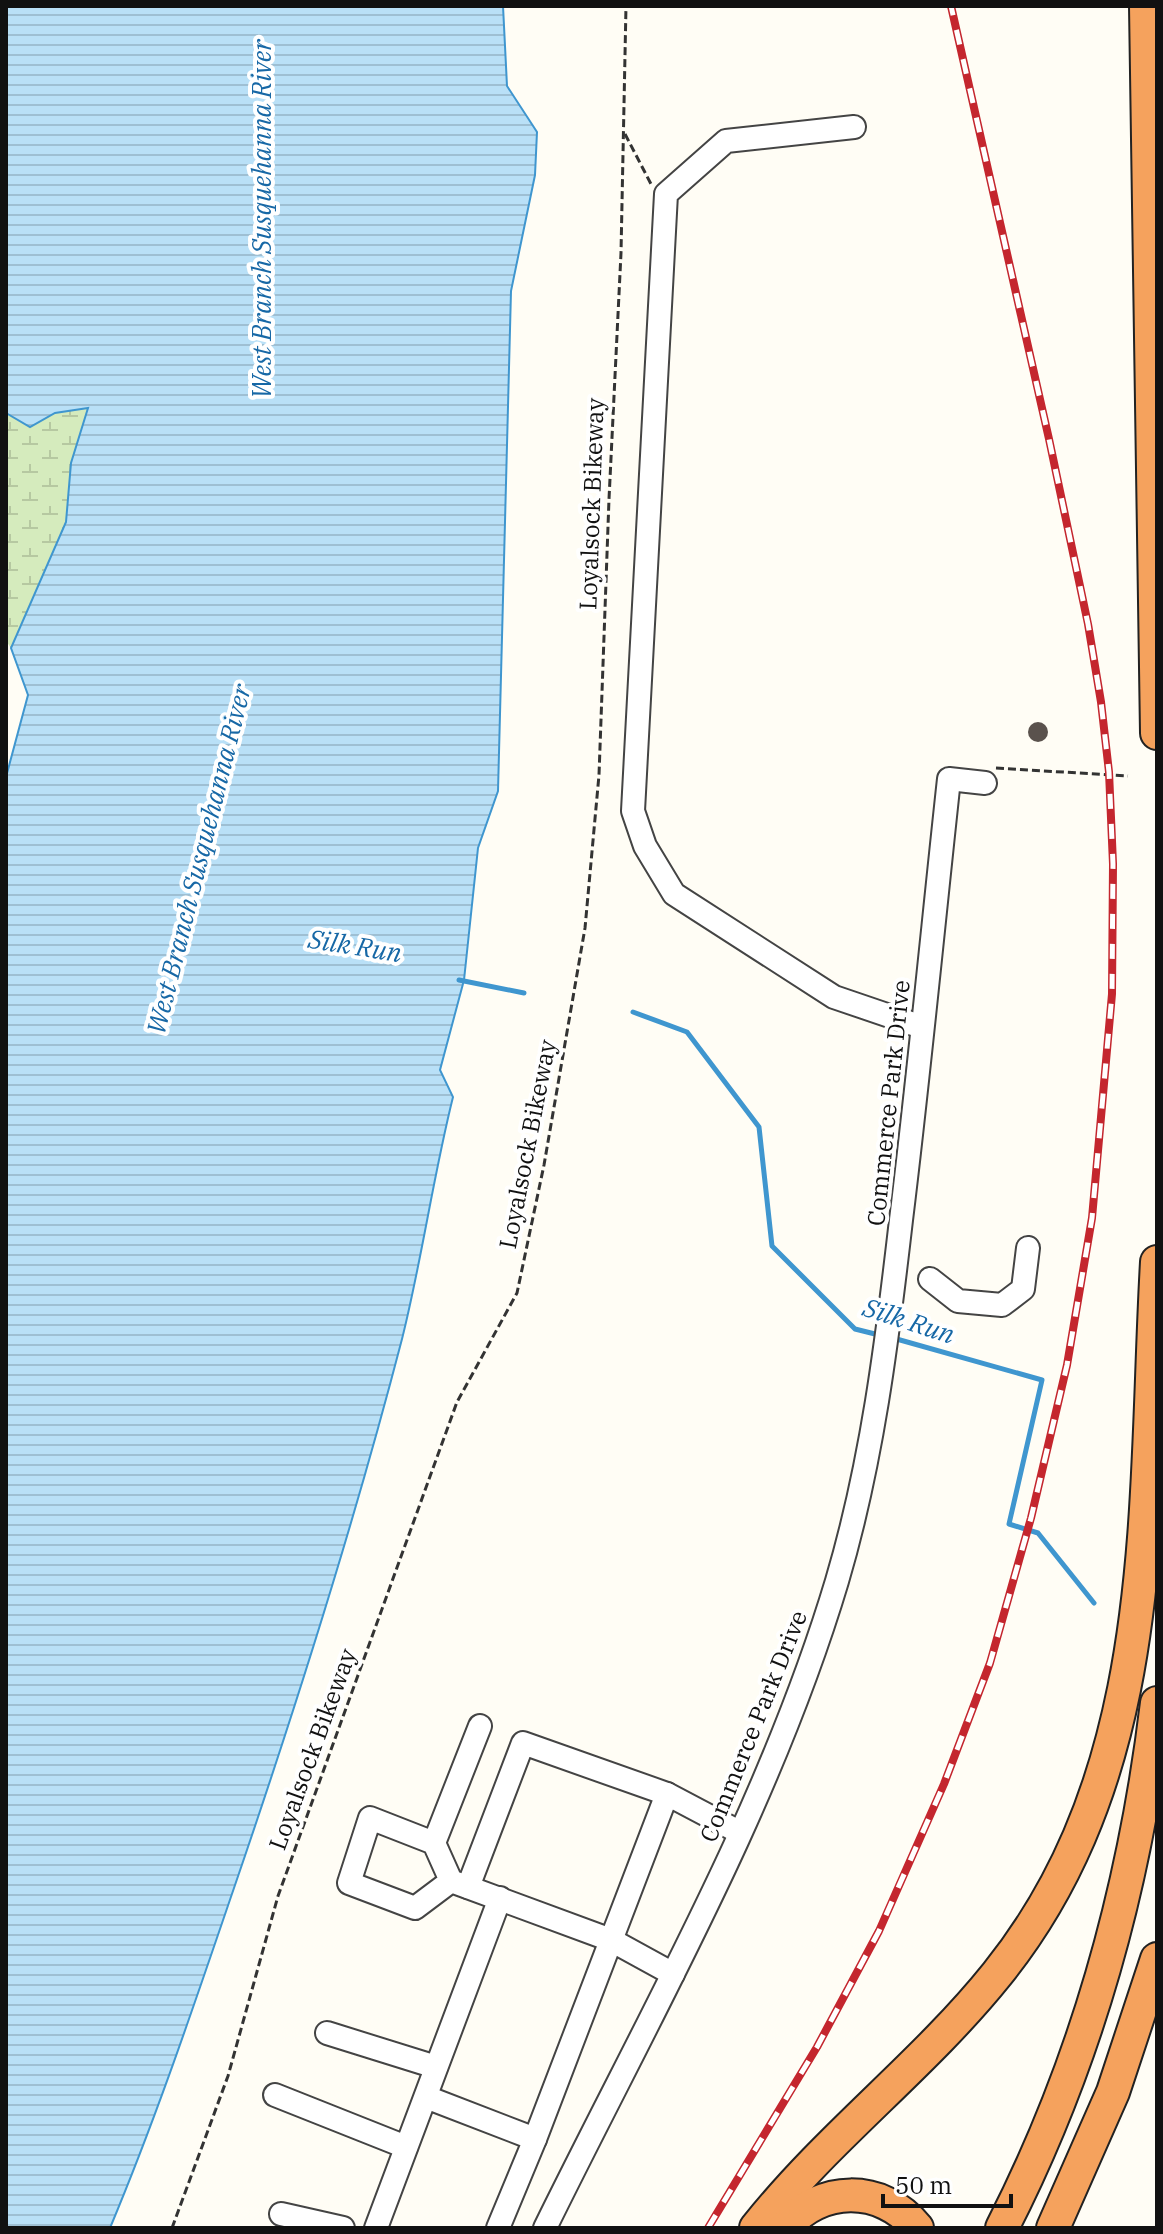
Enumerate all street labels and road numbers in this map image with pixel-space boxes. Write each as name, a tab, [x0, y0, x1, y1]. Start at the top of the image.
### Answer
street label: Loyalsock Bikeway	[571, 397, 611, 611]
street label: Commerce Park Drive	[859, 978, 917, 1228]
street label: Loyalsock Bikeway	[491, 1037, 563, 1251]
street label: Commerce Park Drive	[692, 1605, 814, 1847]
street label: Loyalsock Bikeway	[261, 1644, 363, 1854]

